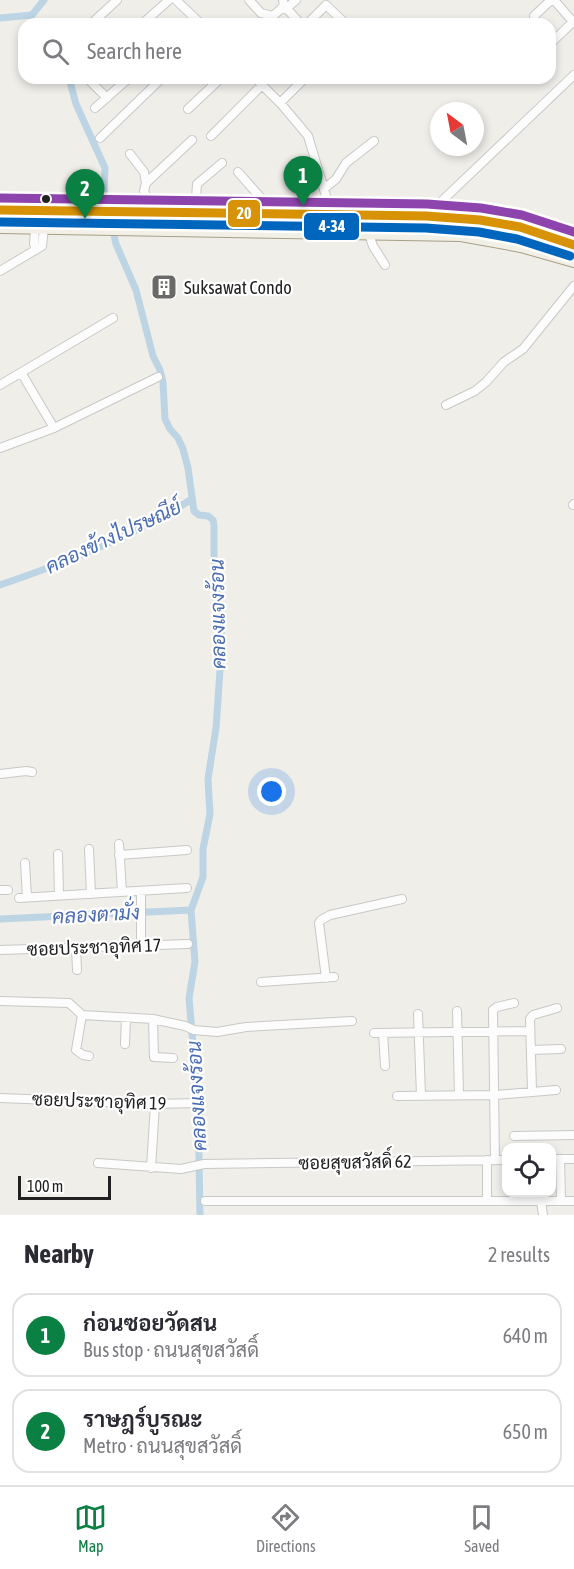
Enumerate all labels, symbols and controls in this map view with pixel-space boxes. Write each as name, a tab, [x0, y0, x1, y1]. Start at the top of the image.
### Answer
search box	[18, 18, 556, 84]
icon: search	[39, 35, 72, 68]
text: Search here	[87, 38, 182, 64]
north arrow	[430, 102, 484, 156]
pin: 1	[284, 156, 322, 206]
pin: 2	[66, 170, 104, 219]
unlabelled marker	[40, 193, 52, 205]
line badge: 20	[227, 199, 261, 228]
text: 20	[236, 204, 252, 222]
line badge: 4-34	[303, 212, 360, 241]
text: 4-34	[318, 217, 346, 235]
building icon: Suksawat Condo	[149, 272, 179, 302]
place label: Suksawat Condo	[184, 277, 292, 298]
water label: คลองข้างไปรษณีย์	[41, 491, 187, 578]
water label: คลองแจงร้อน	[204, 558, 229, 669]
your location	[257, 777, 286, 806]
water label: คลองตามั่ง	[51, 896, 140, 928]
street label: ซอยประชาอุทิศ 17	[27, 934, 162, 962]
water label: คลองแจงร้อน	[181, 1040, 210, 1152]
street label: ซอยประชาอุทิศ 19	[31, 1088, 166, 1116]
map controls	[502, 1143, 556, 1197]
button: locate	[502, 1143, 556, 1197]
street label: ซอยสุขสวัสดิ์ 62	[298, 1145, 412, 1175]
scale bar	[18, 1173, 111, 1200]
text: 100 m	[27, 1177, 63, 1195]
text: Nearby	[24, 1239, 94, 1269]
text: 2 results	[488, 1243, 550, 1266]
text: ก่อนซอยวัดสน	[83, 1310, 217, 1336]
text: 1	[41, 1324, 50, 1347]
text: 640 m	[503, 1324, 548, 1347]
text: Bus stop · ถนนสุขสวัสดิ์	[83, 1338, 259, 1361]
text: ราษฎร์บูรณะ	[83, 1406, 202, 1432]
text: 2	[41, 1420, 50, 1443]
text: 650 m	[503, 1420, 548, 1443]
text: Metro · ถนนสุขสวัสดิ์	[83, 1434, 242, 1457]
tab: Map	[74, 1501, 107, 1555]
tab: Directions	[256, 1501, 316, 1555]
tab: Saved	[464, 1501, 500, 1555]

